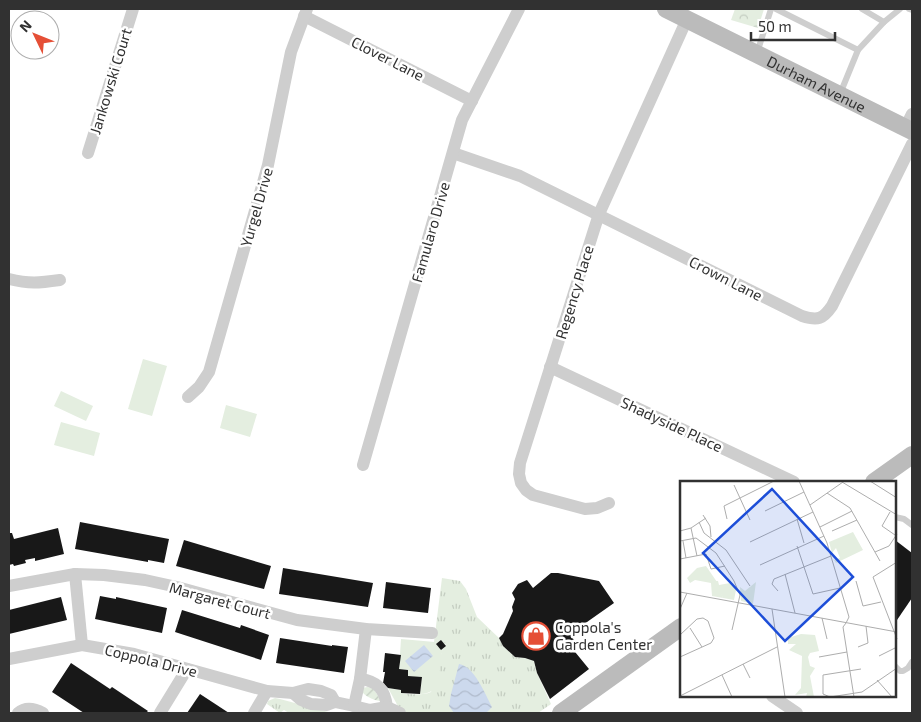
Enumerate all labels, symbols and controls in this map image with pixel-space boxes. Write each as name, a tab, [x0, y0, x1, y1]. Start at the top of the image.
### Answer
north arrow	[10, 10, 60, 60]
scale bar	[751, 10, 835, 42]
text: N	[15, 16, 35, 35]
text: 50 m	[758, 17, 792, 35]
street label: Jankowski Court	[85, 26, 135, 136]
street label: Clover Lane	[349, 32, 427, 84]
street label: Durham Avenue	[764, 52, 869, 116]
street label: Yurgel Drive	[236, 165, 276, 249]
street label: Famularo Drive	[407, 180, 453, 284]
street label: Regency Place	[551, 243, 597, 341]
street label: Crown Lane	[686, 252, 766, 304]
street label: Shadyside Place	[618, 393, 726, 455]
inset map	[680, 481, 896, 697]
street label: Margaret Court	[167, 578, 273, 622]
place label: Coppola's Garden Center	[555, 618, 652, 653]
shop icon: Coppola's Garden Center	[521, 621, 551, 651]
street label: Coppola Drive	[103, 640, 199, 680]

